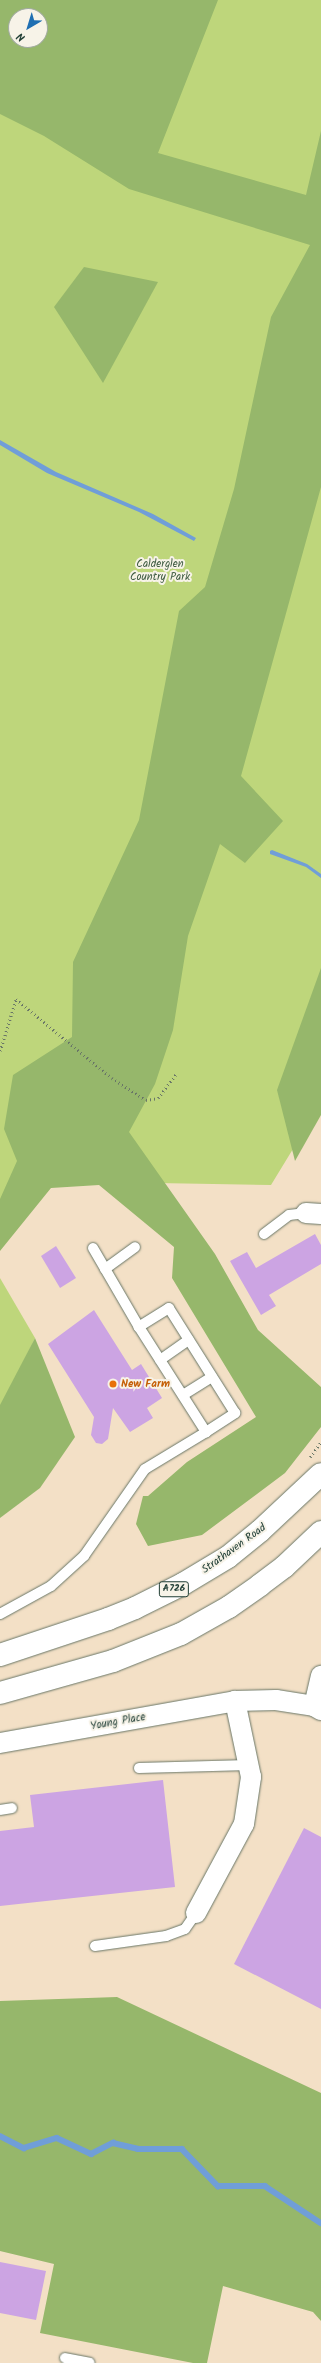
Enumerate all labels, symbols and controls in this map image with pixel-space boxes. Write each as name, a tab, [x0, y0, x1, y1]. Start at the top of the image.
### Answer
north arrow	[8, 8, 48, 48]
text: N	[13, 27, 30, 46]
park label: Calderglen Country Park	[130, 558, 190, 584]
place label: New Farm	[121, 1377, 170, 1391]
marker: New Farm	[108, 1379, 118, 1389]
street label: Strathaven Road	[199, 1521, 269, 1577]
road number: A726	[158, 1581, 190, 1597]
street label: Young Place	[89, 1711, 147, 1733]

